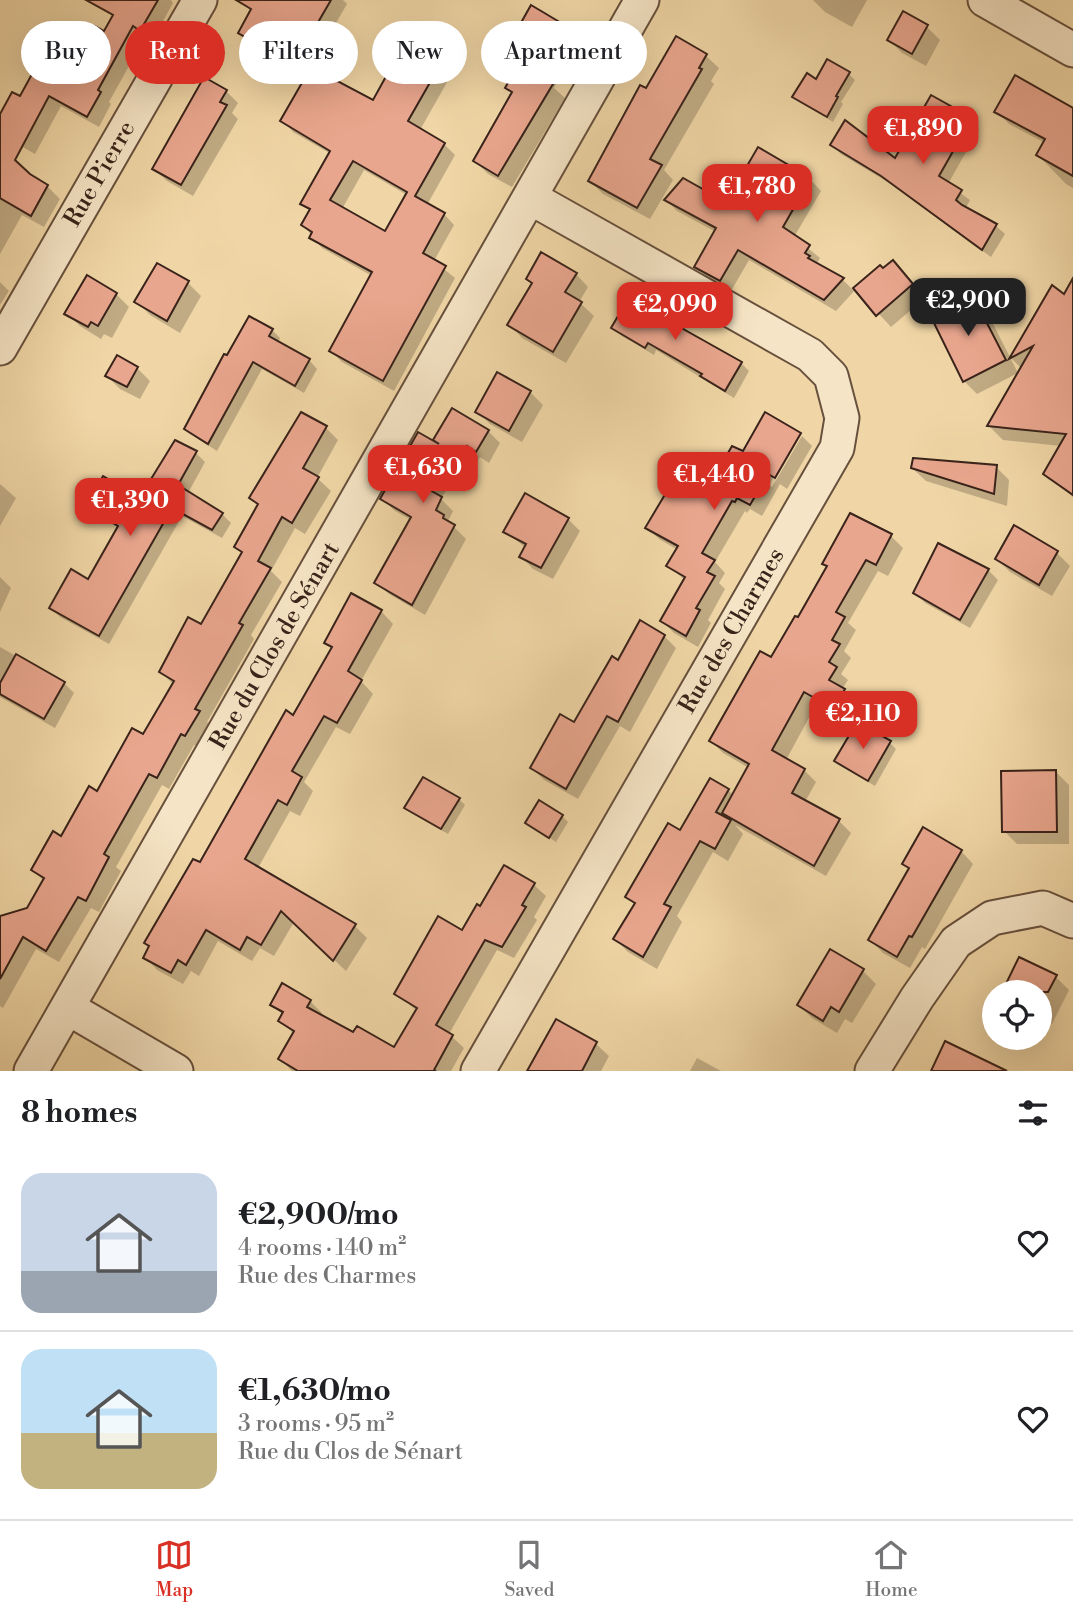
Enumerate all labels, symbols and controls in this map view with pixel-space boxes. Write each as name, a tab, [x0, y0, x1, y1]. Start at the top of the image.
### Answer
chip: Buy	[21, 21, 111, 84]
chip: Rent	[125, 21, 225, 84]
chip: Filters	[239, 21, 358, 84]
chip: New	[372, 21, 467, 84]
chip: Apartment	[481, 21, 647, 84]
pin: €1,890	[866, 106, 980, 166]
text: €1,890	[883, 115, 963, 143]
street label: Rue Pierre	[58, 116, 142, 232]
pin: €1,780	[700, 164, 814, 224]
text: €1,780	[718, 173, 796, 201]
pin: €2,900	[911, 278, 1025, 338]
pin: €2,090	[618, 282, 732, 342]
text: €2,900	[926, 287, 1010, 315]
text: €2,090	[633, 291, 717, 319]
pin: €1,630	[366, 446, 480, 505]
pin: €1,440	[657, 452, 771, 512]
text: €1,630	[384, 454, 462, 482]
text: €1,440	[673, 461, 755, 489]
pin: €1,390	[73, 478, 187, 538]
text: €1,390	[91, 487, 169, 515]
street label: Rue du Clos de Sénart	[203, 536, 347, 755]
street label: Rue des Charmes	[673, 543, 791, 719]
pin: €2,110	[806, 692, 920, 751]
text: €2,110	[825, 700, 901, 728]
map controls	[982, 980, 1052, 1050]
button: locate	[982, 980, 1052, 1050]
text: 8 homes	[21, 1094, 137, 1132]
icon: filters	[1014, 1094, 1052, 1132]
text: €2,900/mo	[238, 1196, 399, 1234]
icon: home	[77, 1201, 161, 1285]
icon: heart	[1014, 1224, 1052, 1262]
text: 4 rooms · 140 m²	[238, 1234, 406, 1262]
text: Rue des Charmes	[238, 1262, 416, 1290]
text: €1,630/mo	[238, 1372, 391, 1410]
icon: home	[77, 1377, 161, 1461]
icon: heart	[1014, 1400, 1052, 1438]
text: 3 rooms · 95 m²	[238, 1410, 394, 1438]
text: Rue du Clos de Sénart	[238, 1438, 463, 1466]
tab: Map	[155, 1536, 193, 1602]
tab: Saved	[504, 1536, 554, 1602]
tab: Home	[865, 1536, 917, 1602]

